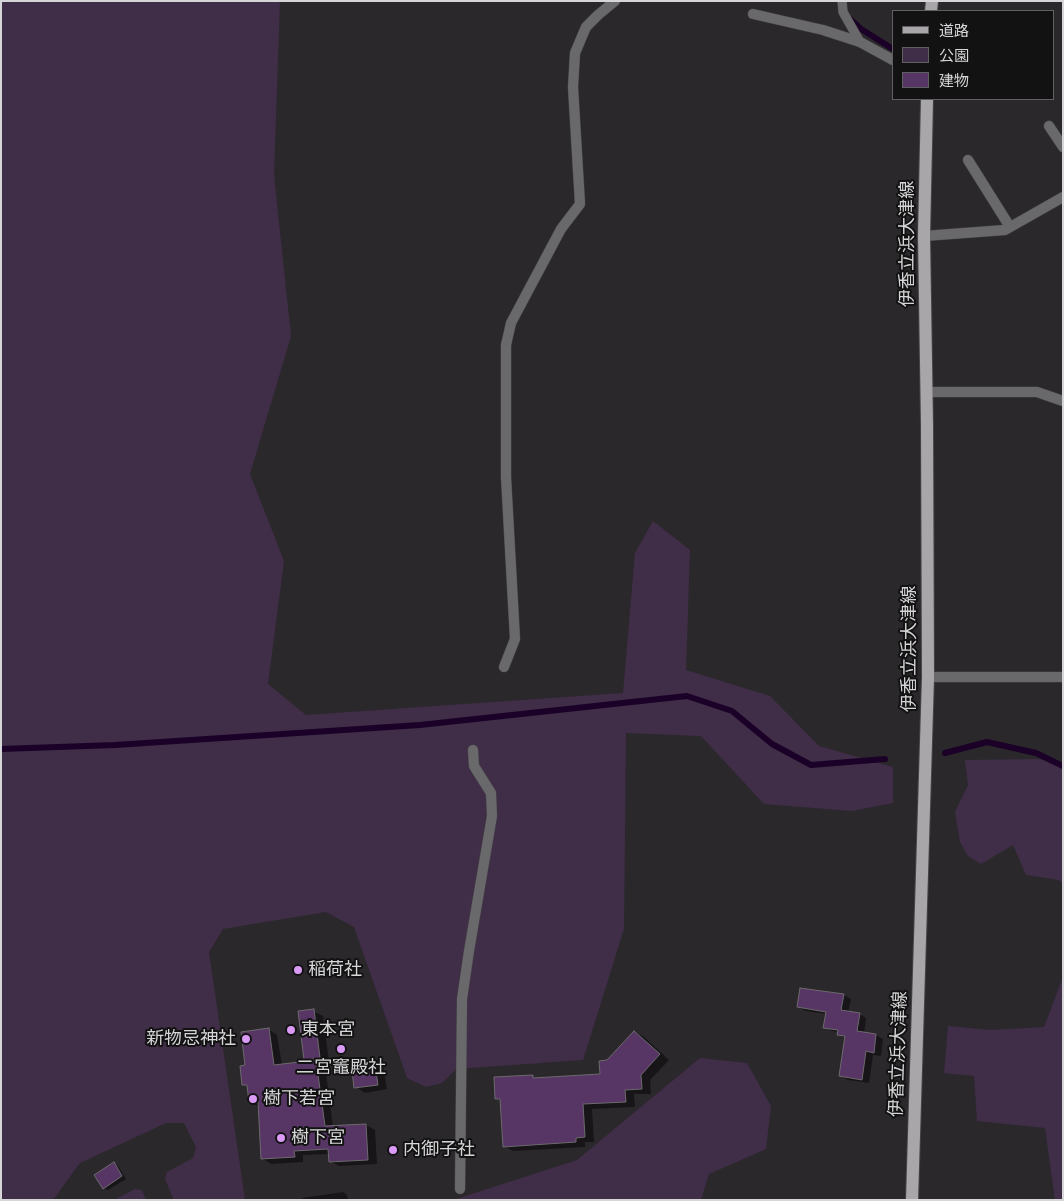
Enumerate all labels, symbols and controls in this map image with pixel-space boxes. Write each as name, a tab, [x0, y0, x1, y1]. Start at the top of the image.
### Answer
legend	[892, 10, 1054, 100]
text: 道路	[939, 21, 969, 41]
text: 公園	[939, 46, 969, 66]
text: 建物	[939, 71, 969, 91]
street label: 伊香立浜大津線	[897, 181, 919, 307]
street label: 伊香立浜大津線	[899, 586, 921, 712]
place label: 稲荷社	[308, 959, 362, 981]
marker: 稲荷社	[292, 964, 304, 976]
street label: 伊香立浜大津線	[886, 991, 912, 1117]
place label: 東本宮	[301, 1019, 355, 1041]
marker: 東本宮	[285, 1024, 297, 1036]
place label: 新物忌神社	[146, 1028, 236, 1050]
marker: 新物忌神社	[240, 1033, 252, 1045]
marker: 二宮竈殿社	[335, 1043, 347, 1055]
place label: 二宮竈殿社	[296, 1057, 386, 1079]
place label: 樹下若宮	[263, 1088, 335, 1110]
marker: 樹下若宮	[247, 1093, 259, 1105]
place label: 樹下宮	[291, 1127, 345, 1149]
marker: 樹下宮	[275, 1132, 287, 1144]
place label: 内御子社	[403, 1139, 475, 1161]
marker: 内御子社	[387, 1144, 399, 1156]

